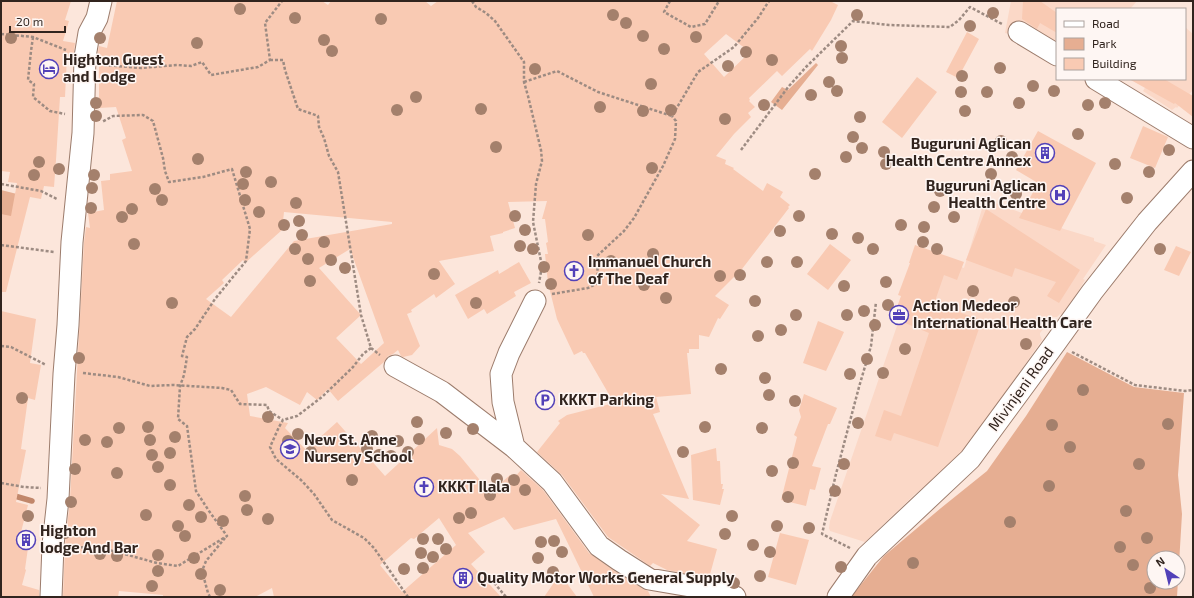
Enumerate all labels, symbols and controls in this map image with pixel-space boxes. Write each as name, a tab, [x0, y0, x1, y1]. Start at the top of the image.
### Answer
scale bar	[10, 8, 65, 34]
legend	[1056, 8, 1186, 80]
text: 20 m	[16, 14, 43, 28]
text: Road	[1092, 16, 1120, 30]
text: Park	[1092, 36, 1117, 50]
place label: Highton Guest and Lodge	[63, 50, 164, 85]
text: Building	[1092, 56, 1137, 70]
hotel icon: Highton Guest and Lodge	[38, 58, 60, 80]
place label: Buguruni Aglican Health Centre Annex	[886, 134, 1031, 169]
building icon: Buguruni Aglican Health Centre Annex	[1034, 142, 1056, 164]
place label: Buguruni Aglican Health Centre	[926, 176, 1046, 211]
hospital icon: Buguruni Aglican Health Centre	[1049, 184, 1071, 206]
place label: Immanuel Church of The Deaf	[588, 252, 711, 287]
church icon: Immanuel Church of The Deaf	[563, 260, 585, 282]
place label: Action Medeor International Health Care	[913, 296, 1092, 331]
office icon: Action Medeor International Health Care	[888, 304, 910, 326]
street label: Mivinjeni Road	[984, 343, 1057, 435]
parking icon: KKKT Parking	[534, 389, 556, 411]
place label: KKKT Parking	[559, 390, 654, 408]
place label: New St. Anne Nursery School	[304, 430, 413, 466]
school or university icon: New St. Anne Nursery School	[279, 438, 301, 460]
church icon: KKKT Ilala	[413, 476, 435, 498]
place label: KKKT Ilala	[438, 477, 510, 495]
place label: Highton lodge And Bar	[40, 521, 139, 556]
building icon: Highton lodge And Bar	[15, 529, 37, 551]
north arrow	[1146, 550, 1186, 590]
text: N	[1153, 554, 1167, 569]
building icon: Quality Motor Works General Supply	[452, 567, 474, 589]
place label: Quality Motor Works General Supply	[477, 568, 735, 587]

